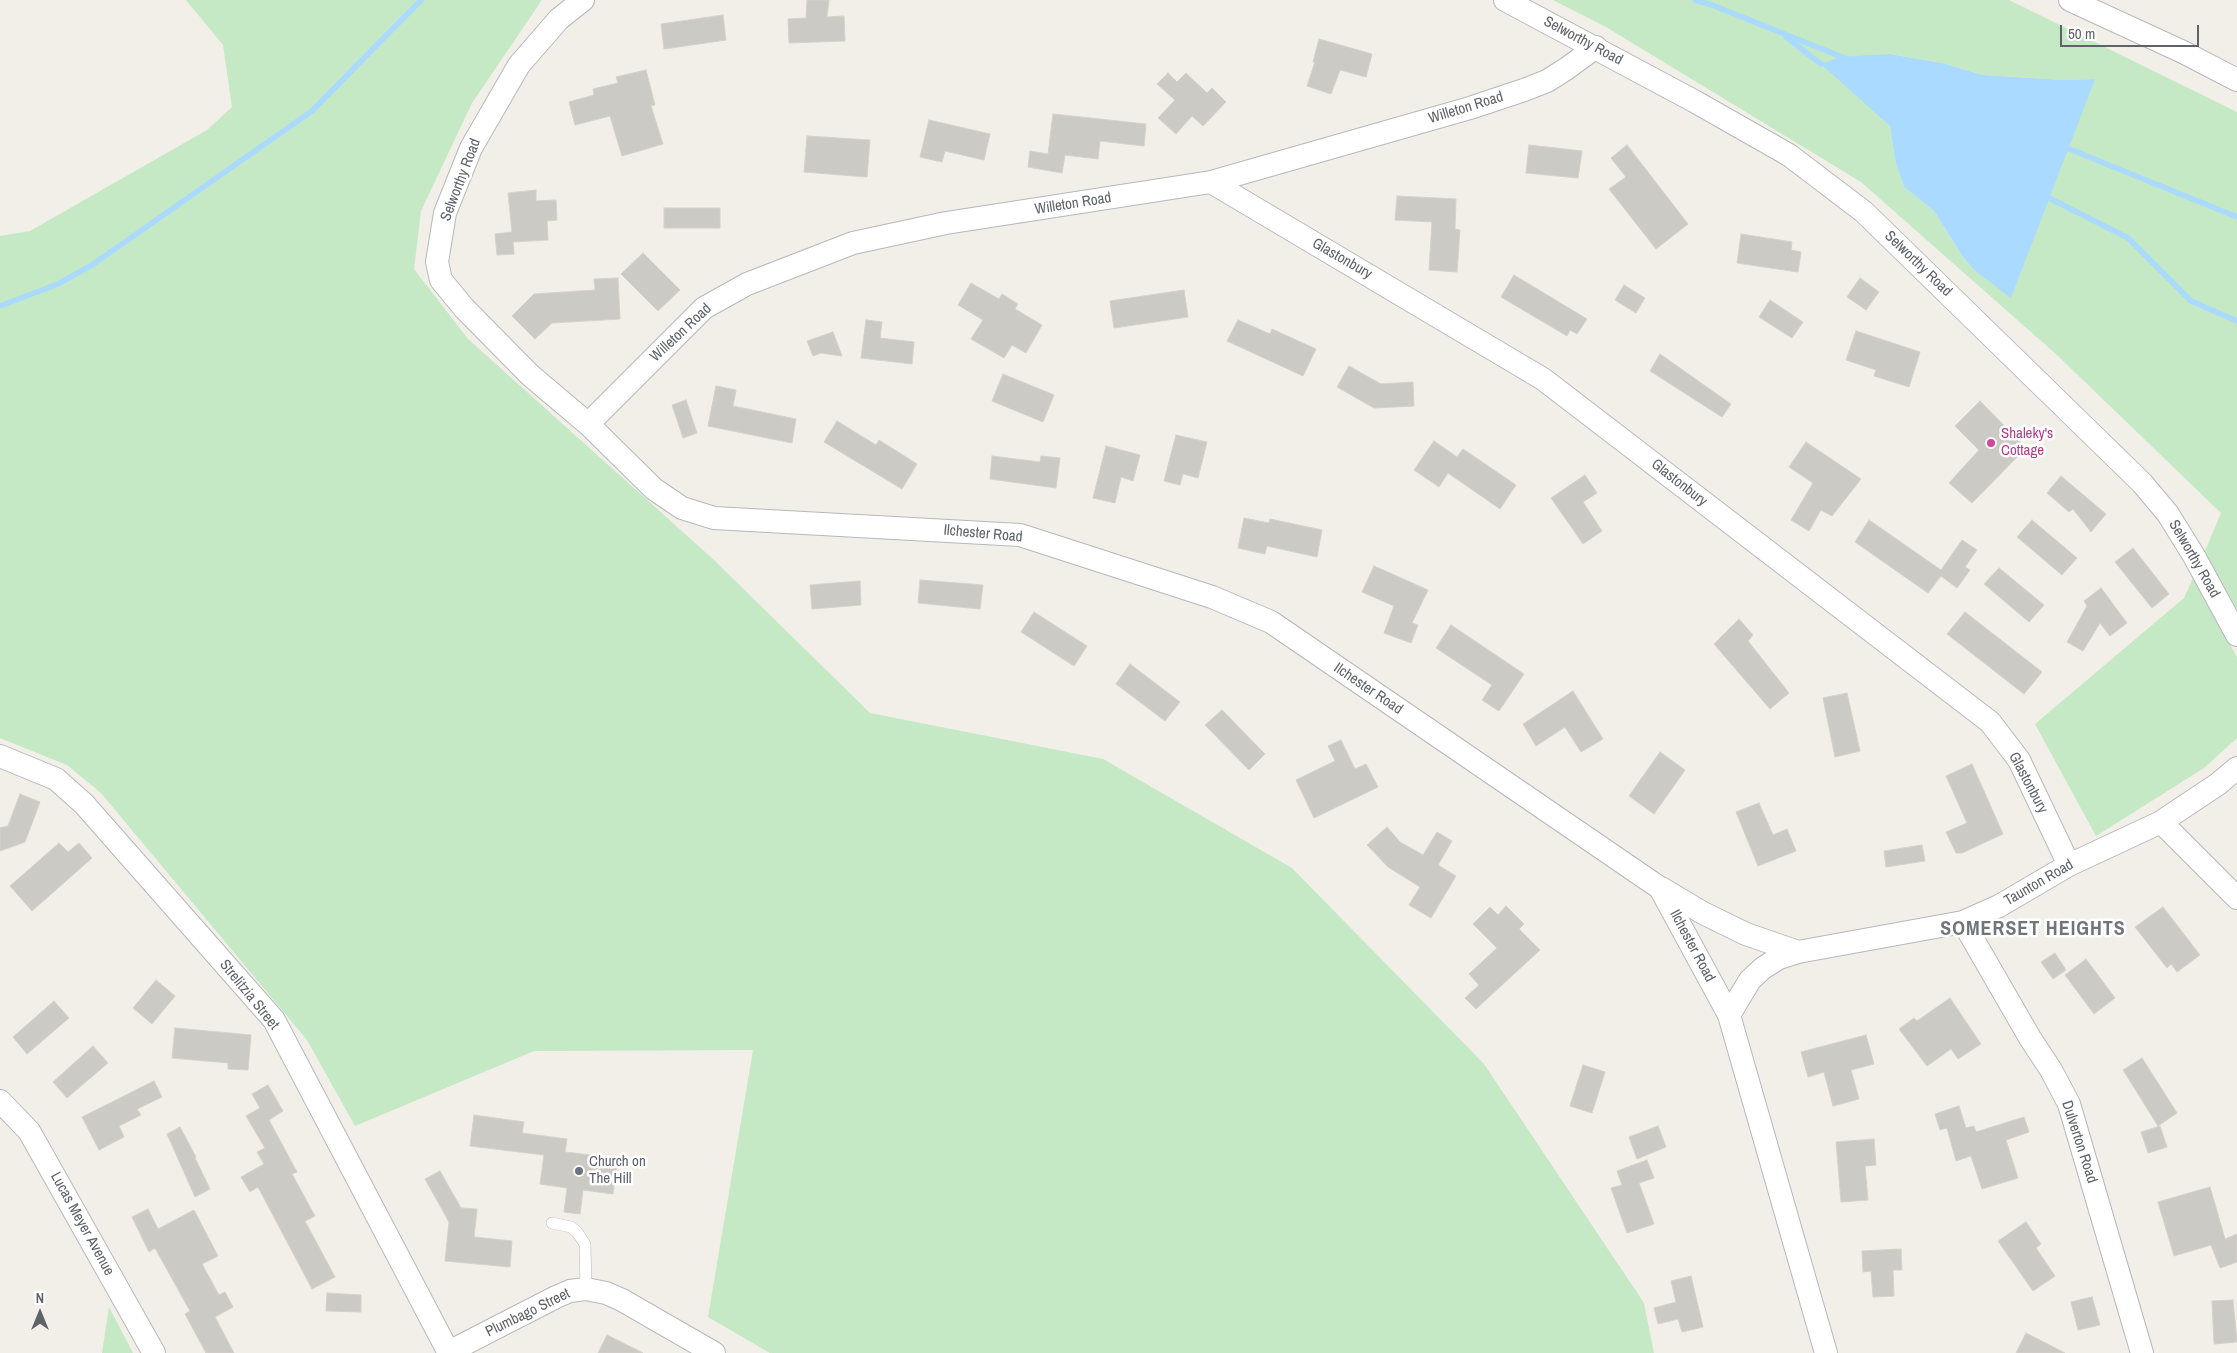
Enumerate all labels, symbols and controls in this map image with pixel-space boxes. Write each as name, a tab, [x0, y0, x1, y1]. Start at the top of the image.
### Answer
street label: Selworthy Road	[1540, 13, 1626, 69]
scale bar	[2062, 15, 2201, 47]
text: 50 m	[2068, 23, 2095, 44]
street label: Willeton Road	[1426, 88, 1506, 128]
street label: Selworthy Road	[437, 136, 485, 224]
street label: Willeton Road	[1033, 189, 1113, 219]
street label: Selworthy Road	[1881, 227, 1955, 301]
street label: Glastonbury	[1309, 235, 1375, 283]
street label: Willeton Road	[647, 300, 715, 366]
place label: Shaleky's Cottage	[2001, 425, 2053, 460]
marker: Shaleky's Cottage	[1985, 437, 1997, 449]
street label: Glastonbury	[1647, 455, 1711, 511]
street label: Selworthy Road	[2165, 517, 2223, 601]
street label: Ilchester Road	[943, 522, 1023, 546]
street label: Ilchester Road	[1330, 659, 1406, 719]
street label: Glastonbury	[2004, 749, 2052, 817]
street label: Taunton Road	[2001, 856, 2077, 910]
street label: Ilchester Road	[1665, 907, 1719, 985]
district label: SOMERSET HEIGHTS	[1938, 918, 2128, 942]
street label: Strelitzia Street	[215, 956, 283, 1034]
street label: Dulverton Road	[2057, 1099, 2101, 1185]
place label: Church on The Hill	[589, 1153, 646, 1188]
marker: Church on The Hill	[573, 1165, 585, 1177]
street label: Lucas Meyer Avenue	[46, 1169, 118, 1279]
street label: Plumbago Street	[483, 1285, 573, 1341]
north arrow	[15, 1288, 65, 1338]
text: N	[36, 1289, 44, 1307]

